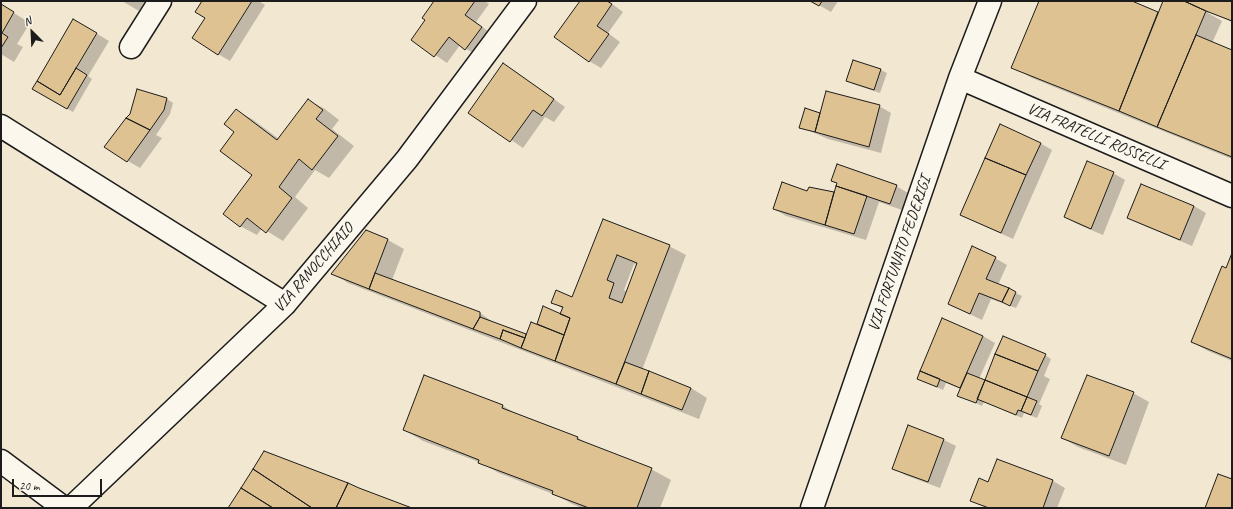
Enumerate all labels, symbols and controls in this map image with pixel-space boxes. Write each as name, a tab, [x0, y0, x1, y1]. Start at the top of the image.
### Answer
north arrow	[12, 12, 52, 52]
text: N	[21, 13, 33, 29]
street label: VIA FRATELLI ROSSELLI	[1024, 99, 1168, 175]
street label: VIA FORTUNATO FEDERIGI	[864, 174, 936, 334]
street label: VIA RANOCCHIAIO	[270, 219, 358, 317]
scale bar	[14, 471, 104, 497]
text: 20 m	[19, 478, 39, 494]

